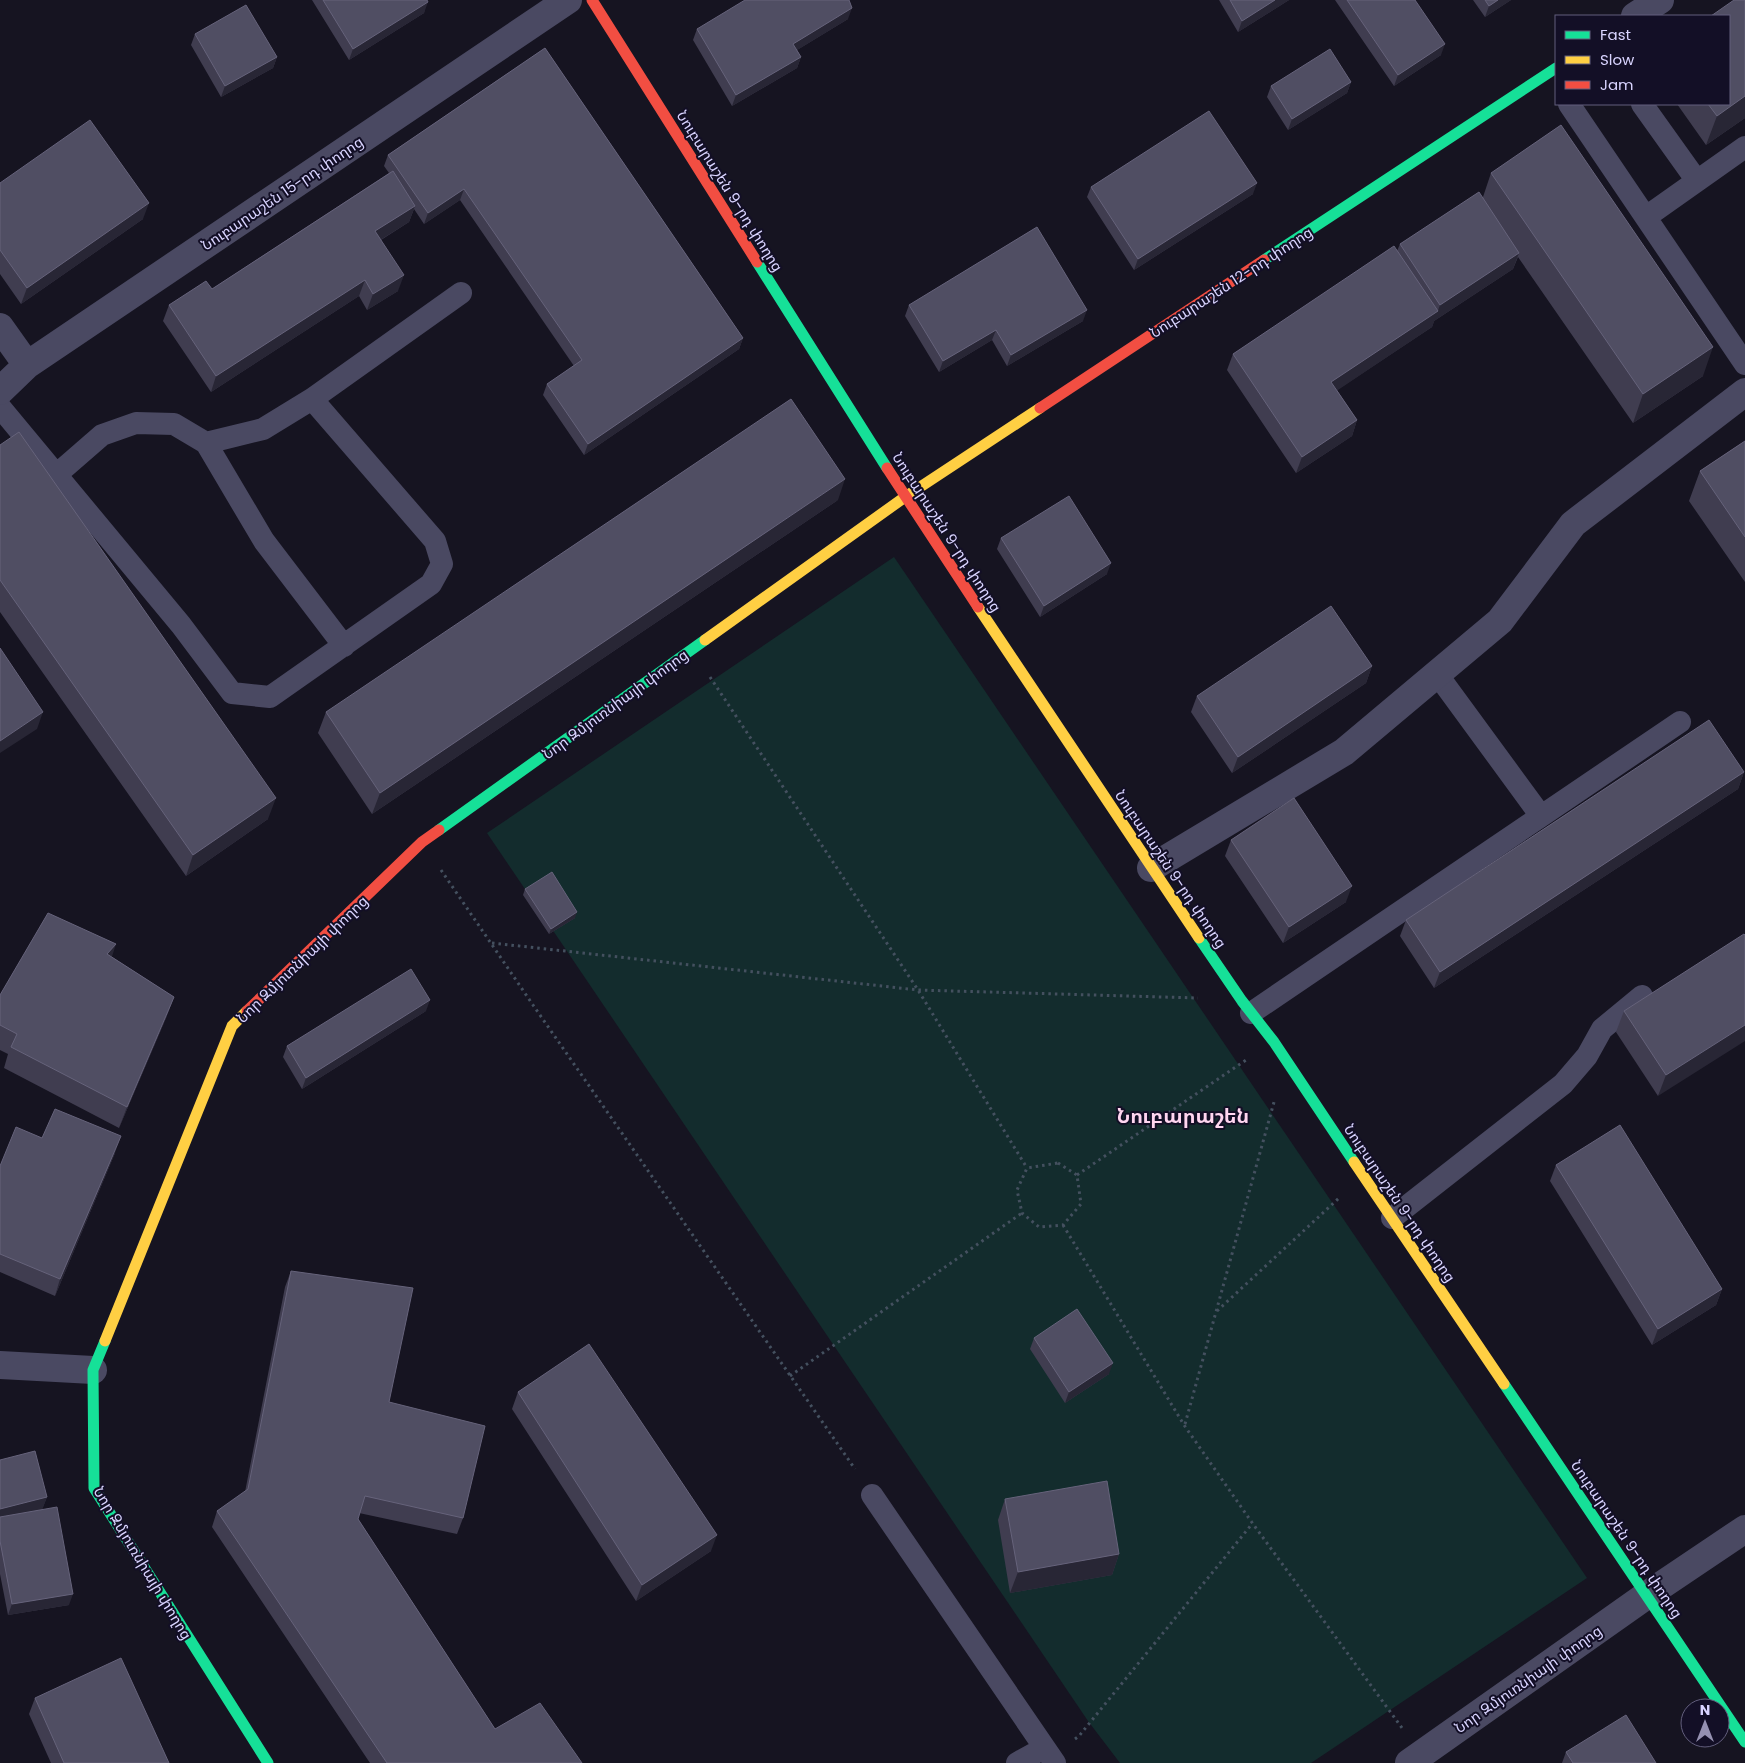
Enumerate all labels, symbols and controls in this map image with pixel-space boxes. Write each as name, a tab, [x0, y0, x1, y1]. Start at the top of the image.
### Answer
legend	[1555, 15, 1730, 105]
text: Fast	[1600, 24, 1631, 45]
text: Slow	[1600, 49, 1635, 70]
text: Jam	[1600, 74, 1634, 95]
street label: Նուբարաշեն 9-րդ փողոց	[672, 106, 788, 276]
street label: Նուբարաշեն 15-րդ փողոց	[197, 131, 367, 255]
street label: Նուբարաշեն 12-րդ փողոց	[1145, 221, 1317, 343]
street label: Նուբարաշեն 9-րդ փողոց	[887, 448, 1007, 616]
street label: Նոր Զմյուռնիայի փողոց	[538, 644, 692, 764]
street label: Նուբարաշեն 9-րդ փողոց	[1110, 786, 1232, 952]
street label: Նոր Զմյուռնիայի փողոց	[232, 891, 372, 1027]
district label: Նուբարաշեն	[1117, 1102, 1249, 1130]
street label: Նուբարաշեն 9-րդ փողոց	[1339, 1120, 1461, 1286]
street label: Նուբարաշեն 9-րդ փողոց	[1566, 1456, 1688, 1622]
street label: Նոր Զմյուռնիայի փողոց	[89, 1482, 197, 1644]
street label: Նոր Զմյուռնիայի փողոց	[1450, 1620, 1606, 1738]
north arrow	[1680, 1698, 1730, 1748]
text: N	[1700, 1700, 1710, 1720]

